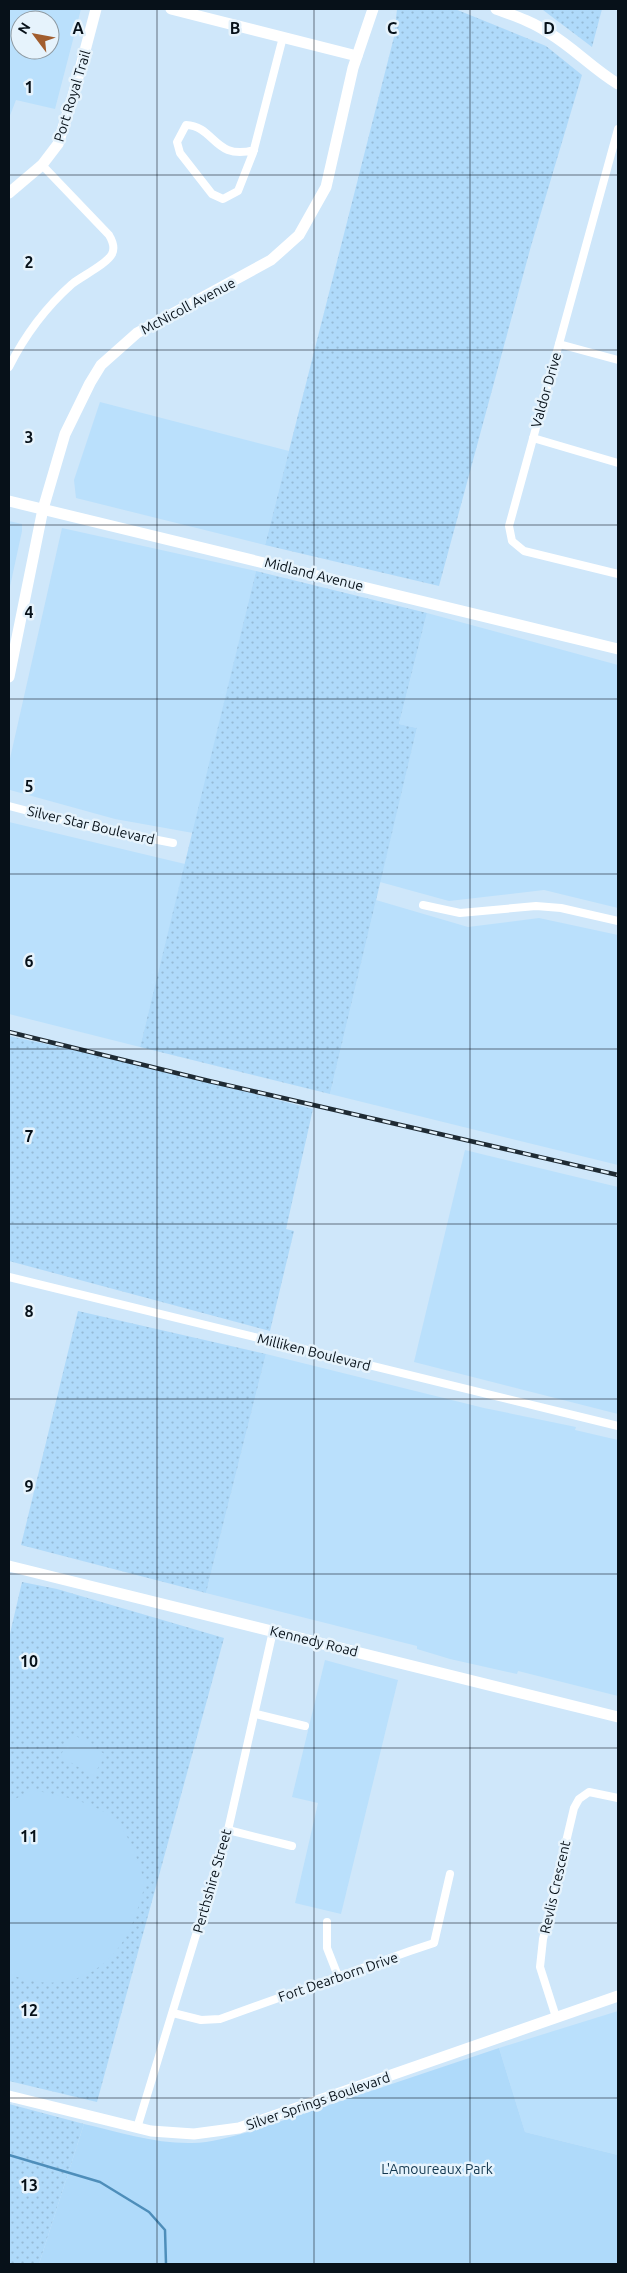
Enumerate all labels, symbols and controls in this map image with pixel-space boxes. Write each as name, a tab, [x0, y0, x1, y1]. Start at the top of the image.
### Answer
north arrow	[10, 10, 60, 60]
text: N	[14, 19, 34, 37]
text: A	[72, 19, 84, 37]
text: B	[230, 19, 240, 37]
text: C	[387, 19, 397, 37]
text: D	[543, 19, 555, 37]
street label: Port Royal Trail	[50, 48, 94, 144]
text: 1	[24, 78, 34, 96]
text: 2	[24, 253, 34, 271]
street label: McNicoll Avenue	[138, 274, 238, 338]
street label: Valdor Drive	[528, 351, 564, 429]
text: 3	[24, 428, 34, 446]
street label: Midland Avenue	[263, 554, 365, 594]
text: 4	[24, 603, 34, 621]
text: 5	[24, 777, 34, 795]
street label: Silver Star Boulevard	[26, 803, 156, 847]
text: 6	[24, 952, 34, 970]
text: 7	[24, 1127, 34, 1145]
text: 8	[24, 1302, 34, 1320]
street label: Milliken Boulevard	[256, 1330, 372, 1374]
text: 9	[24, 1477, 34, 1495]
street label: Kennedy Road	[268, 1622, 360, 1660]
text: 10	[20, 1652, 38, 1670]
text: 11	[20, 1827, 38, 1845]
street label: Perthshire Street	[190, 1827, 235, 1935]
street label: Revlis Crescent	[537, 1838, 574, 1935]
street label: Fort Dearborn Drive	[276, 1949, 400, 2005]
text: 12	[20, 2001, 38, 2019]
street label: Silver Springs Boulevard	[244, 2069, 392, 2133]
park label: L'Amoureaux Park	[381, 2161, 493, 2177]
text: 13	[20, 2176, 38, 2194]

